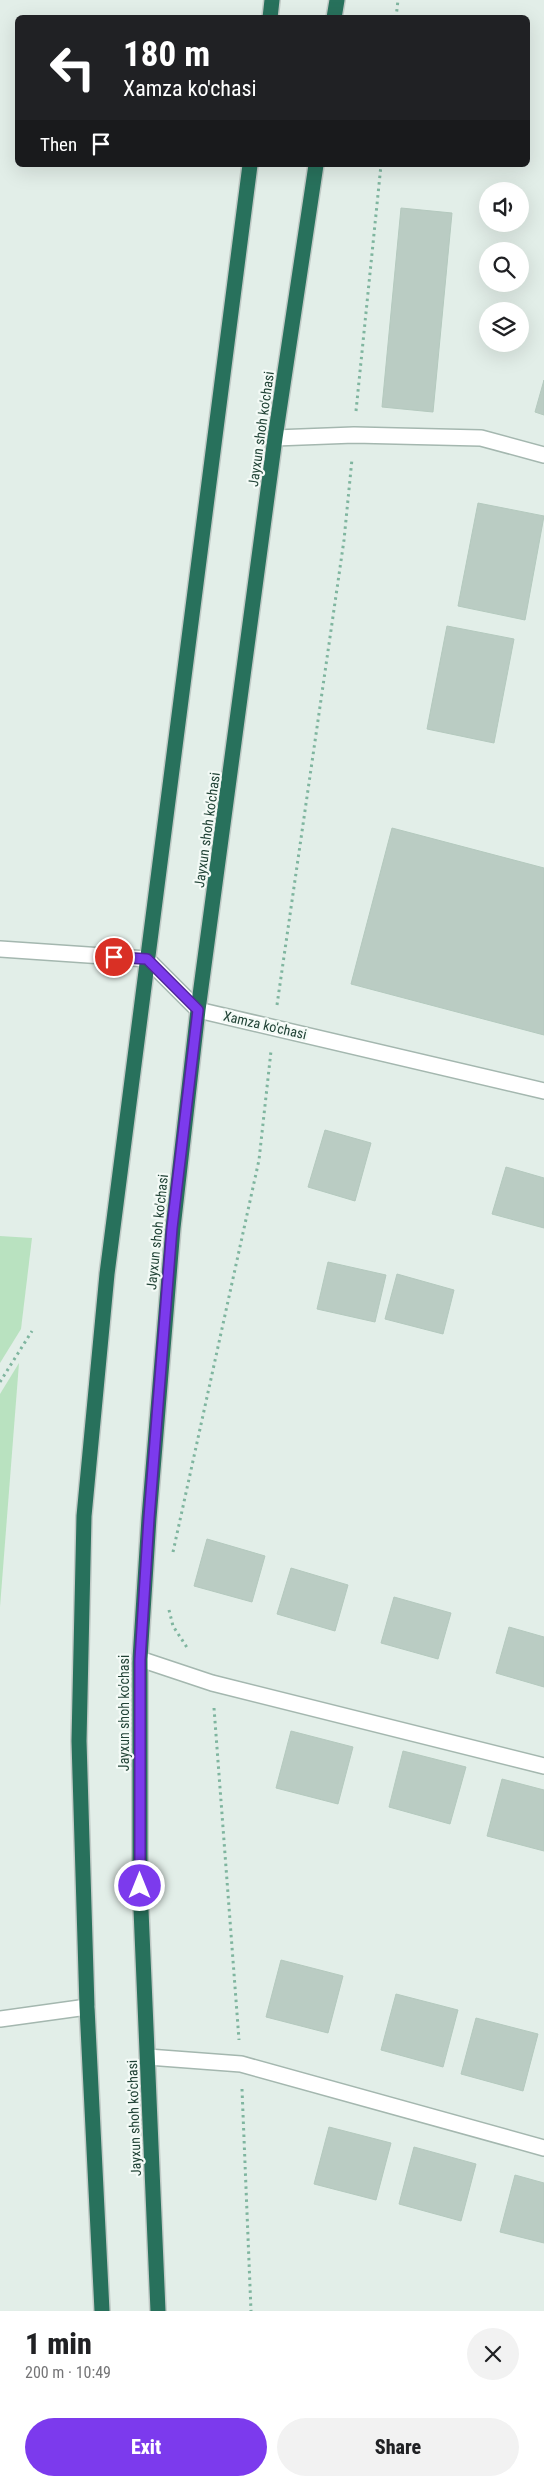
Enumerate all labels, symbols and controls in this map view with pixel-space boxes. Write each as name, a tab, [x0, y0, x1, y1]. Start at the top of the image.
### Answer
text: 180 m	[123, 34, 210, 75]
icon: left	[40, 35, 105, 100]
text: Xamza ko'chasi	[123, 76, 257, 101]
icon: arrive	[87, 130, 115, 158]
text: Then	[40, 133, 77, 156]
map controls	[479, 182, 529, 352]
button: sound	[479, 182, 529, 232]
button: search	[479, 242, 529, 292]
button: layers	[479, 302, 529, 352]
street label: Jayxun shoh ko'chasi	[245, 370, 277, 488]
street label: Jayxun shoh ko'chasi	[191, 771, 223, 889]
pin	[93, 936, 135, 978]
icon: arrive	[100, 943, 128, 971]
street label: Xamza ko'chasi	[222, 1008, 308, 1042]
street label: Jayxun shoh ko'chasi	[143, 1173, 171, 1291]
street label: Jayxun shoh ko'chasi	[116, 1655, 132, 1771]
position arrow	[113, 1859, 165, 1911]
street label: Jayxun shoh ko'chasi	[124, 2060, 144, 2176]
text: 1 min	[25, 2326, 92, 2361]
button: close	[467, 2328, 519, 2380]
text: 200 m · 10:49	[25, 2363, 111, 2382]
button: Exit	[25, 2418, 267, 2476]
button: Share	[277, 2418, 519, 2476]

